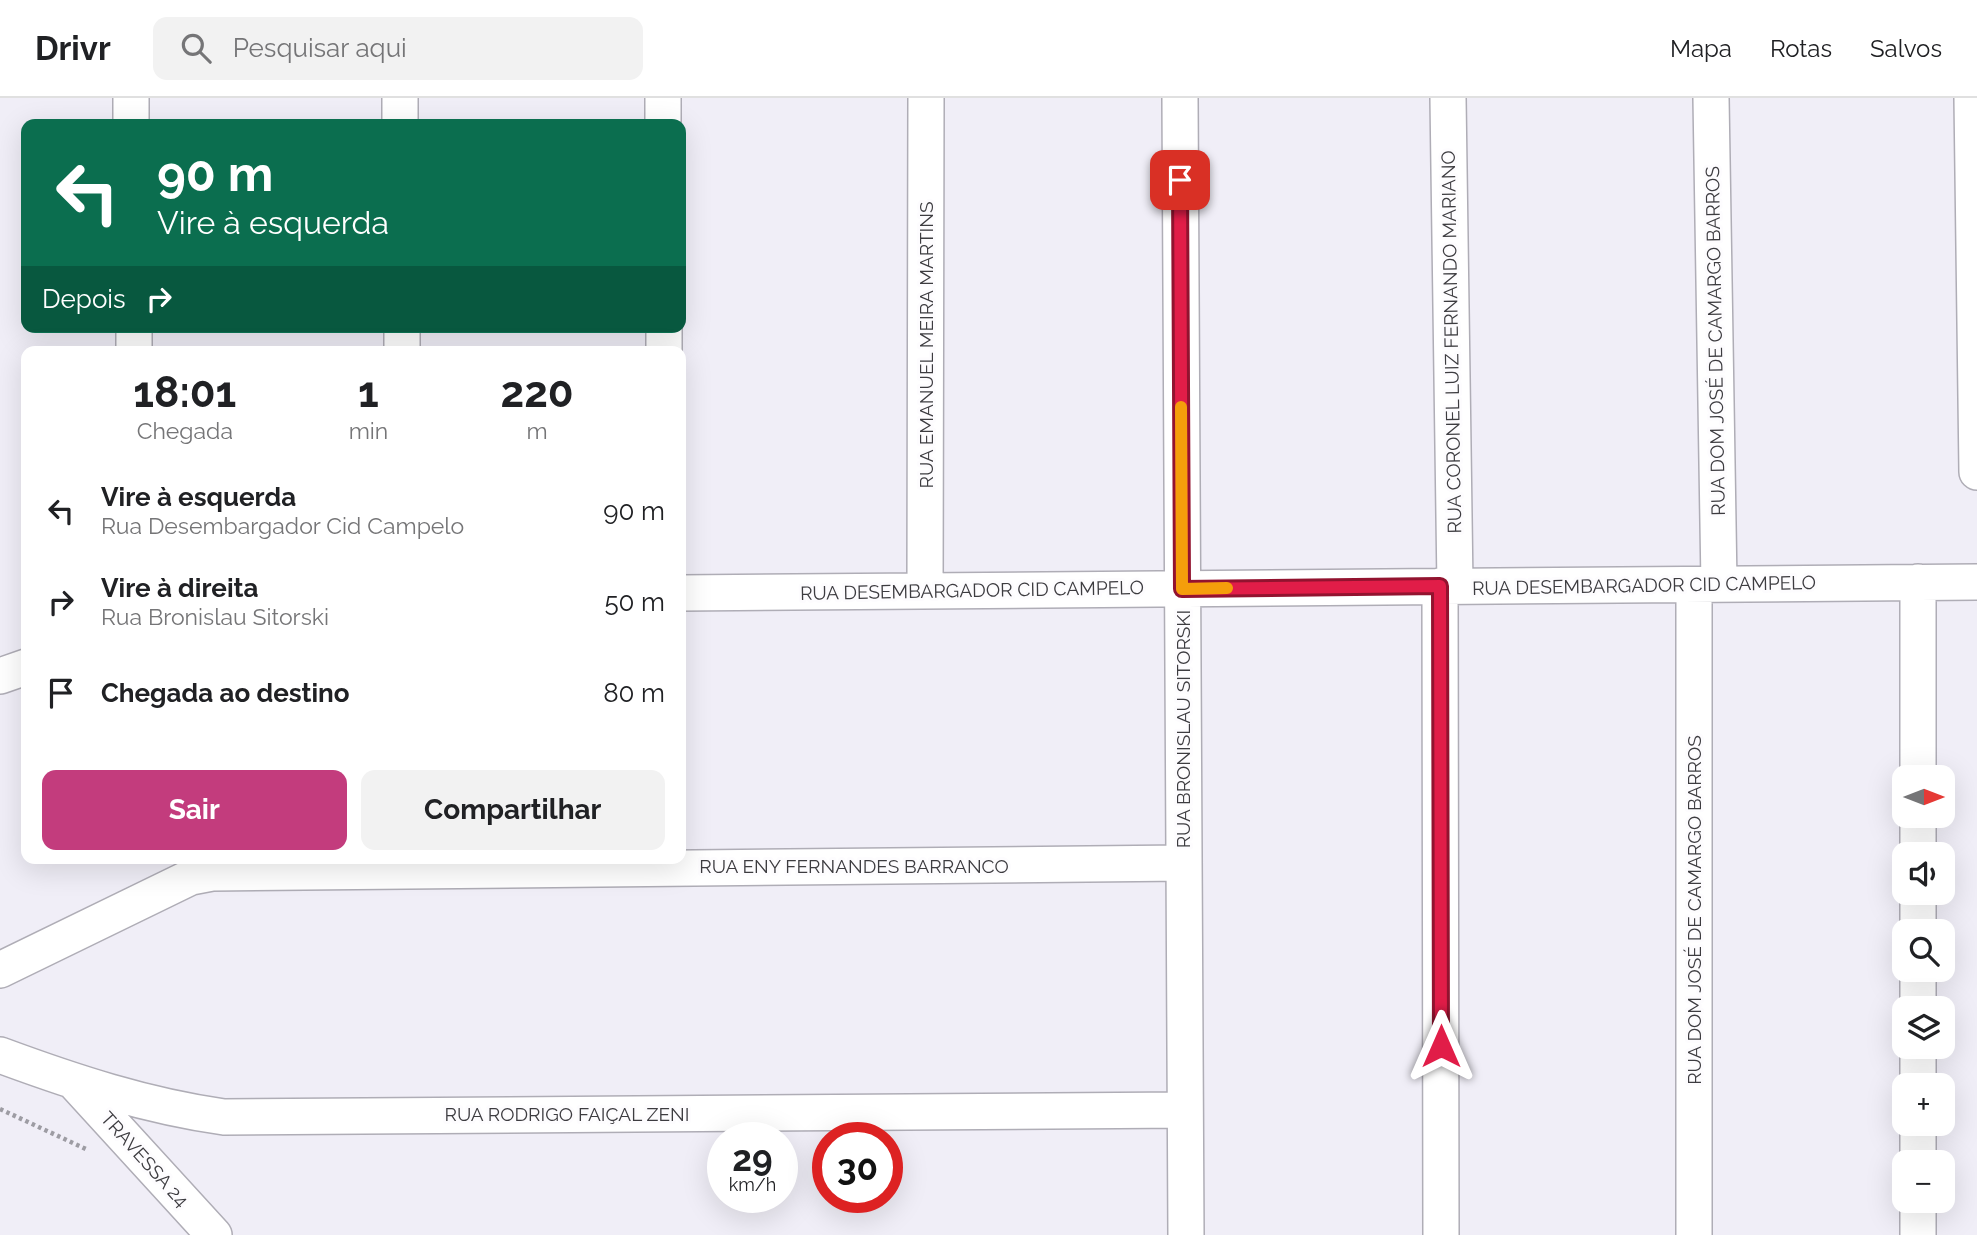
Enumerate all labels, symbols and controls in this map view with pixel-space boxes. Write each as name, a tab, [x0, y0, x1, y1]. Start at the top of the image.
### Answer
search box	[153, 17, 643, 80]
text: Drivr	[35, 29, 111, 68]
icon: search	[177, 29, 215, 67]
text: Pesquisar aqui	[233, 33, 407, 63]
text: Mapa	[1670, 34, 1732, 63]
text: Rotas	[1770, 34, 1832, 63]
text: Salvos	[1870, 34, 1942, 63]
text: 90 m	[157, 145, 273, 202]
icon: left	[42, 147, 133, 238]
pin	[1150, 150, 1210, 210]
street label: RUA CORONEL LUIZ FERNANDO MARIANO	[1437, 150, 1465, 534]
icon: arrive	[1161, 161, 1199, 199]
street label: RUA DOM JOSÉ DE CAMARGO BARROS	[1701, 166, 1729, 516]
street label: RUA EMANUEL MEIRA MARTINS	[915, 202, 937, 489]
text: Vire à esquerda	[157, 204, 389, 241]
icon: right	[140, 280, 178, 318]
text: Depois	[42, 284, 126, 314]
text: 18:01	[133, 368, 236, 417]
text: 1	[358, 368, 379, 417]
text: 220	[500, 368, 574, 417]
text: Chegada	[137, 417, 233, 444]
text: min	[349, 417, 388, 444]
text: m	[527, 417, 548, 444]
text: Vire à esquerda	[101, 482, 296, 512]
icon: left	[42, 492, 80, 530]
text: 90 m	[603, 496, 665, 526]
text: Rua Desembargador Cid Campelo	[101, 512, 464, 539]
street label: RUA DESEMBARGADOR CID CAMPELO	[1472, 571, 1816, 599]
text: Vire à direita	[101, 573, 258, 603]
street label: RUA DESEMBARGADOR CID CAMPELO	[800, 576, 1144, 604]
icon: right	[42, 583, 80, 621]
text: 50 m	[604, 587, 665, 617]
text: Rua Bronislau Sitorski	[101, 603, 329, 630]
street label: RUA BRONISLAU SITORSKI	[1172, 610, 1194, 848]
icon: arrive	[42, 674, 80, 712]
text: Chegada ao destino	[101, 678, 350, 708]
text: 80 m	[603, 678, 665, 708]
street label: RUA DOM JOSÉ DE CAMARGO BARROS	[1683, 735, 1705, 1085]
north arrow	[1892, 765, 1955, 828]
map controls	[1892, 765, 1955, 1213]
button: Sair	[42, 770, 347, 850]
button: Compartilhar	[361, 770, 665, 850]
button: sound	[1892, 842, 1955, 905]
street label: RUA ENY FERNANDES BARRANCO	[699, 855, 1009, 877]
button: search	[1892, 919, 1955, 982]
button: layers	[1892, 996, 1955, 1059]
position arrow	[1404, 1009, 1478, 1083]
button: +	[1892, 1073, 1955, 1136]
street label: RUA RODRIGO FAIÇAL ZENI	[445, 1103, 689, 1125]
street label: TRAVESSA 24	[97, 1107, 193, 1211]
speed limit sign: 30	[812, 1122, 903, 1213]
text: 29	[732, 1138, 773, 1179]
button: −	[1892, 1150, 1955, 1213]
text: km/h	[729, 1174, 776, 1195]

